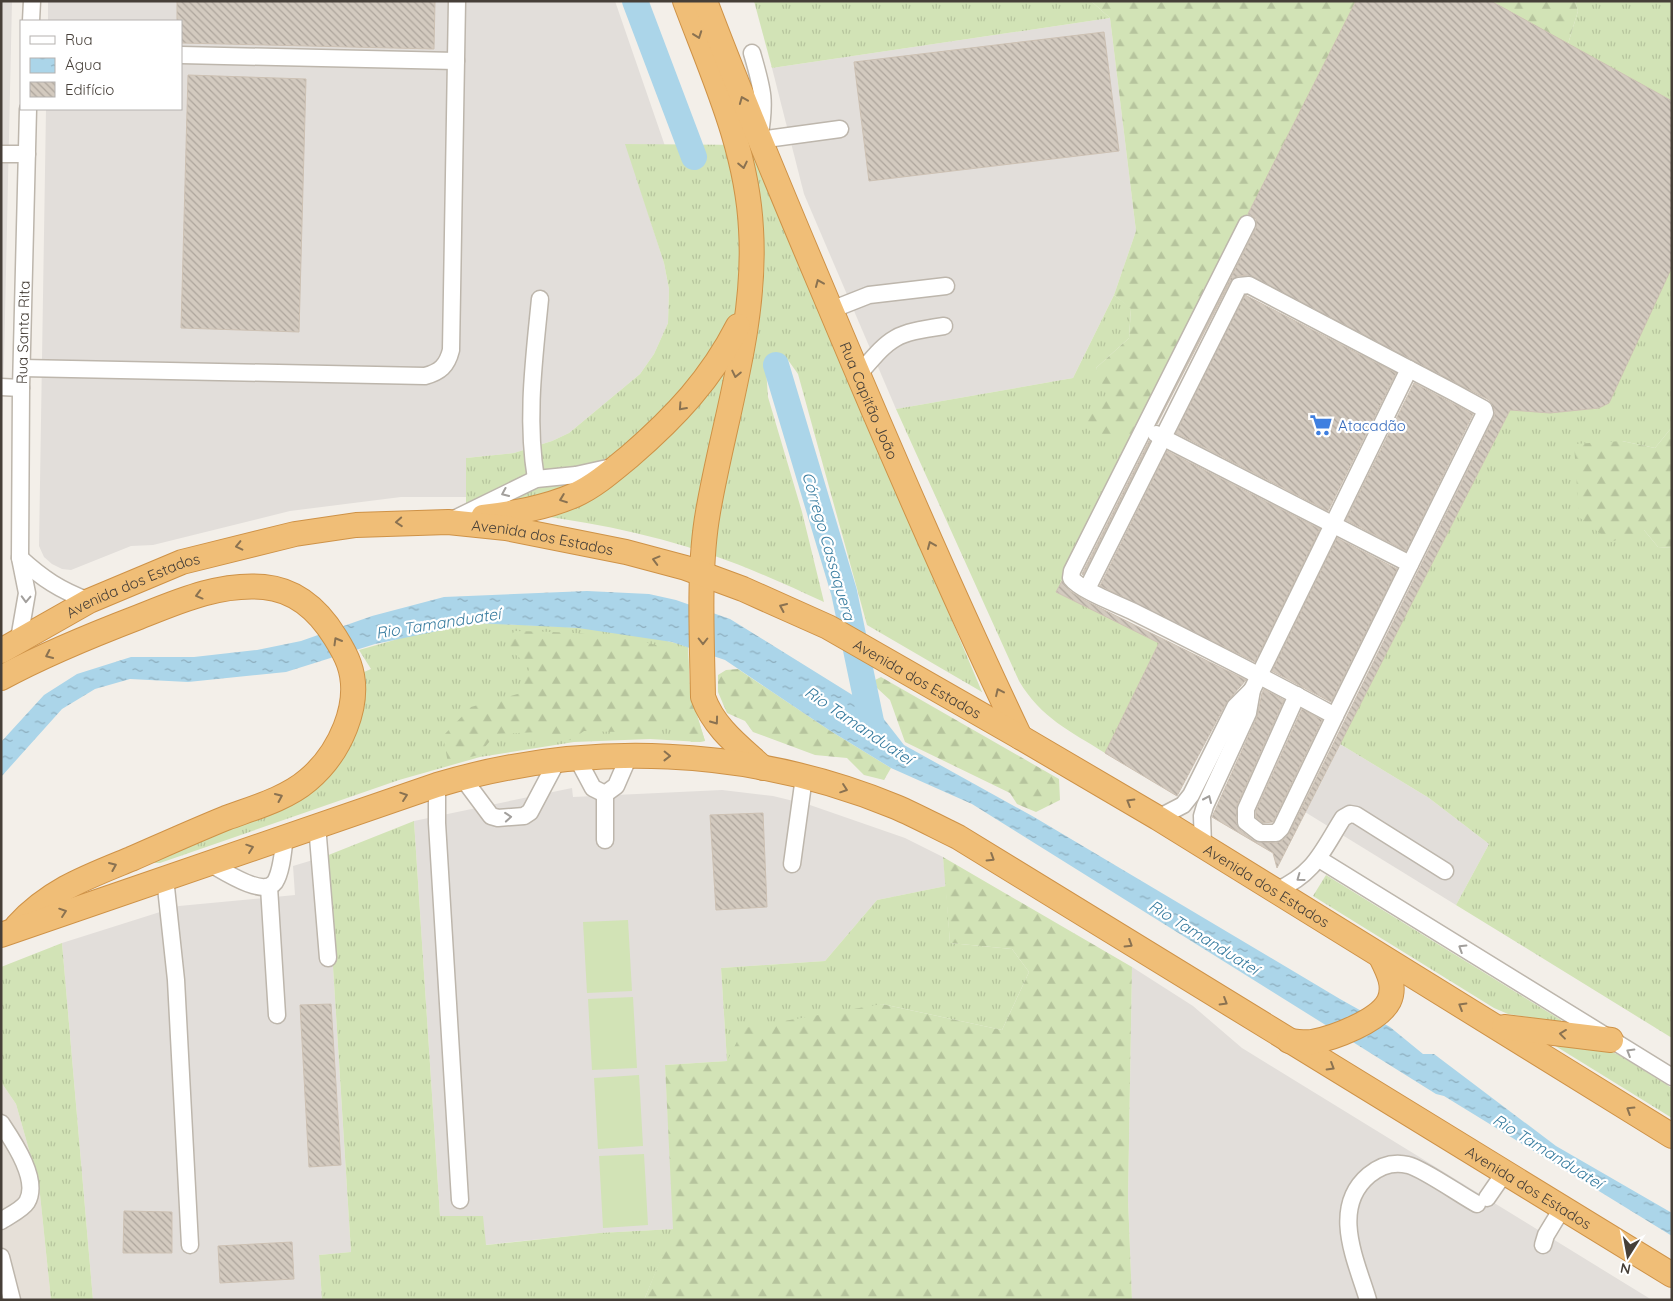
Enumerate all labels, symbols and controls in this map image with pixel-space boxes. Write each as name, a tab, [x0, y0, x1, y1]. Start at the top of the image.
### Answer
legend	[20, 20, 182, 110]
text: Rua	[65, 30, 93, 49]
one-way arrow	[692, 30, 702, 39]
text: Água	[65, 55, 102, 74]
text: Edifício	[65, 80, 114, 99]
one-way arrow	[739, 97, 749, 105]
one-way arrow	[737, 160, 748, 169]
one-way arrow	[815, 279, 826, 288]
street label: Rua Santa Rita	[12, 280, 33, 384]
street label: Rua Capitão João	[836, 339, 903, 462]
one-way arrow	[732, 369, 742, 378]
one-way arrow	[679, 402, 688, 411]
supermarket icon: Atacadão	[1308, 412, 1334, 438]
place label: Atacadão	[1338, 416, 1406, 435]
water label: Córrego Cassaquera	[798, 470, 860, 624]
one-way arrow	[501, 487, 510, 497]
one-way arrow	[559, 493, 568, 504]
street label: Avenida dos Estados	[471, 515, 615, 559]
one-way arrow	[395, 517, 403, 528]
one-way arrow	[234, 540, 243, 551]
one-way arrow	[927, 541, 938, 550]
street label: Avenida dos Estados	[62, 548, 202, 622]
one-way arrow	[651, 555, 660, 566]
one-way arrow	[195, 589, 204, 600]
one-way arrow	[21, 596, 31, 603]
one-way arrow	[779, 602, 788, 613]
water label: Rio Tamanduateí	[374, 603, 505, 643]
street label: Avenida dos Estados	[850, 634, 985, 722]
one-way arrow	[698, 637, 708, 645]
one-way arrow	[334, 638, 344, 647]
one-way arrow	[45, 649, 54, 659]
water label: Rio Tamanduateí	[801, 681, 920, 771]
one-way arrow	[995, 689, 1005, 698]
one-way arrow	[709, 715, 718, 725]
one-way arrow	[663, 751, 671, 761]
one-way arrow	[839, 783, 848, 793]
one-way arrow	[274, 792, 283, 803]
one-way arrow	[399, 792, 408, 802]
one-way arrow	[1202, 795, 1213, 804]
one-way arrow	[1127, 798, 1136, 808]
one-way arrow	[505, 812, 513, 823]
street label: Avenida dos Estados	[1200, 839, 1333, 931]
one-way arrow	[246, 844, 254, 854]
one-way arrow	[985, 851, 994, 861]
one-way arrow	[108, 862, 117, 873]
one-way arrow	[1296, 872, 1306, 881]
water label: Rio Tamanduateí	[1145, 895, 1266, 981]
one-way arrow	[59, 908, 67, 918]
one-way arrow	[1123, 937, 1132, 947]
one-way arrow	[1459, 944, 1468, 954]
one-way arrow	[1218, 995, 1227, 1005]
one-way arrow	[1459, 1003, 1468, 1013]
one-way arrow	[1558, 1029, 1566, 1040]
one-way arrow	[1627, 1048, 1636, 1058]
one-way arrow	[1326, 1060, 1335, 1070]
one-way arrow	[1627, 1107, 1636, 1116]
water label: Rio Tamanduateí	[1489, 1109, 1610, 1195]
street label: Avenida dos Estados	[1462, 1141, 1595, 1233]
north arrow	[1603, 1231, 1653, 1281]
text: N	[1619, 1259, 1632, 1279]

